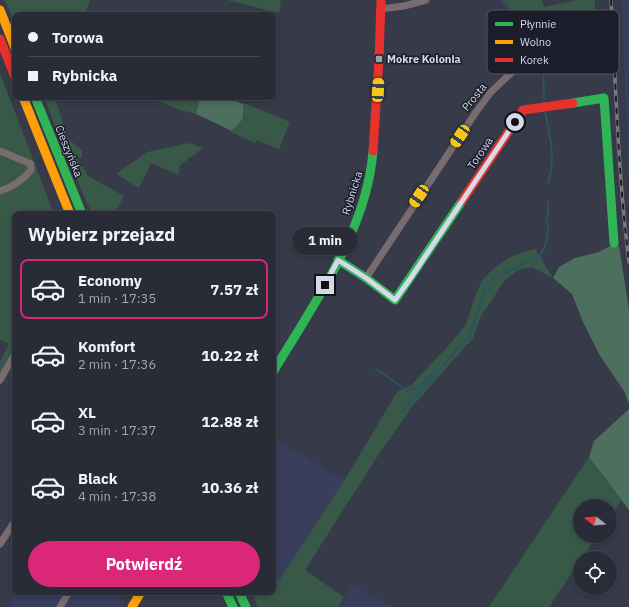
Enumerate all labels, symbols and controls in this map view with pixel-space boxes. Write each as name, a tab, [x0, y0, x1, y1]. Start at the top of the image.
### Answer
legend	[487, 10, 619, 74]
text: Płynnie	[520, 17, 556, 31]
text: Torowa	[52, 28, 103, 47]
text: Wolno	[520, 35, 551, 49]
place label: Mokre Kolonia	[387, 52, 461, 66]
text: Korek	[520, 53, 549, 67]
marker: Mokre Kolonia	[374, 54, 384, 64]
text: Rybnicka	[52, 66, 117, 85]
car	[371, 78, 385, 102]
street label: Prosta	[459, 80, 489, 114]
route start	[506, 113, 524, 131]
street label: Cieszyńska	[52, 123, 86, 179]
car	[448, 123, 472, 149]
street label: Torowa	[464, 134, 496, 172]
street label: Rybnicka	[339, 169, 365, 217]
car	[407, 183, 431, 209]
text: Wybierz przejazd	[28, 223, 175, 246]
callout: 1 min	[292, 227, 358, 255]
text: 1 min	[308, 232, 342, 249]
icon: car	[30, 271, 66, 307]
text: Economy	[78, 271, 142, 290]
route end	[316, 276, 334, 294]
text: 7.57 zł	[210, 280, 258, 299]
text: 1 min · 17:35	[78, 290, 156, 307]
icon: car	[30, 337, 66, 373]
text: Komfort	[78, 337, 136, 356]
text: 10.22 zł	[201, 346, 258, 365]
text: 2 min · 17:36	[78, 356, 156, 373]
icon: car	[30, 403, 66, 439]
text: XL	[78, 403, 96, 422]
text: 12.88 zł	[201, 412, 258, 431]
text: 3 min · 17:37	[78, 422, 156, 439]
icon: car	[30, 469, 66, 505]
text: Black	[78, 469, 118, 488]
text: 10.36 zł	[201, 478, 258, 497]
text: 4 min · 17:38	[78, 488, 156, 505]
north arrow	[573, 499, 617, 543]
map controls	[573, 499, 617, 595]
button: Potwierdź	[28, 541, 260, 587]
button: locate	[573, 551, 617, 595]

